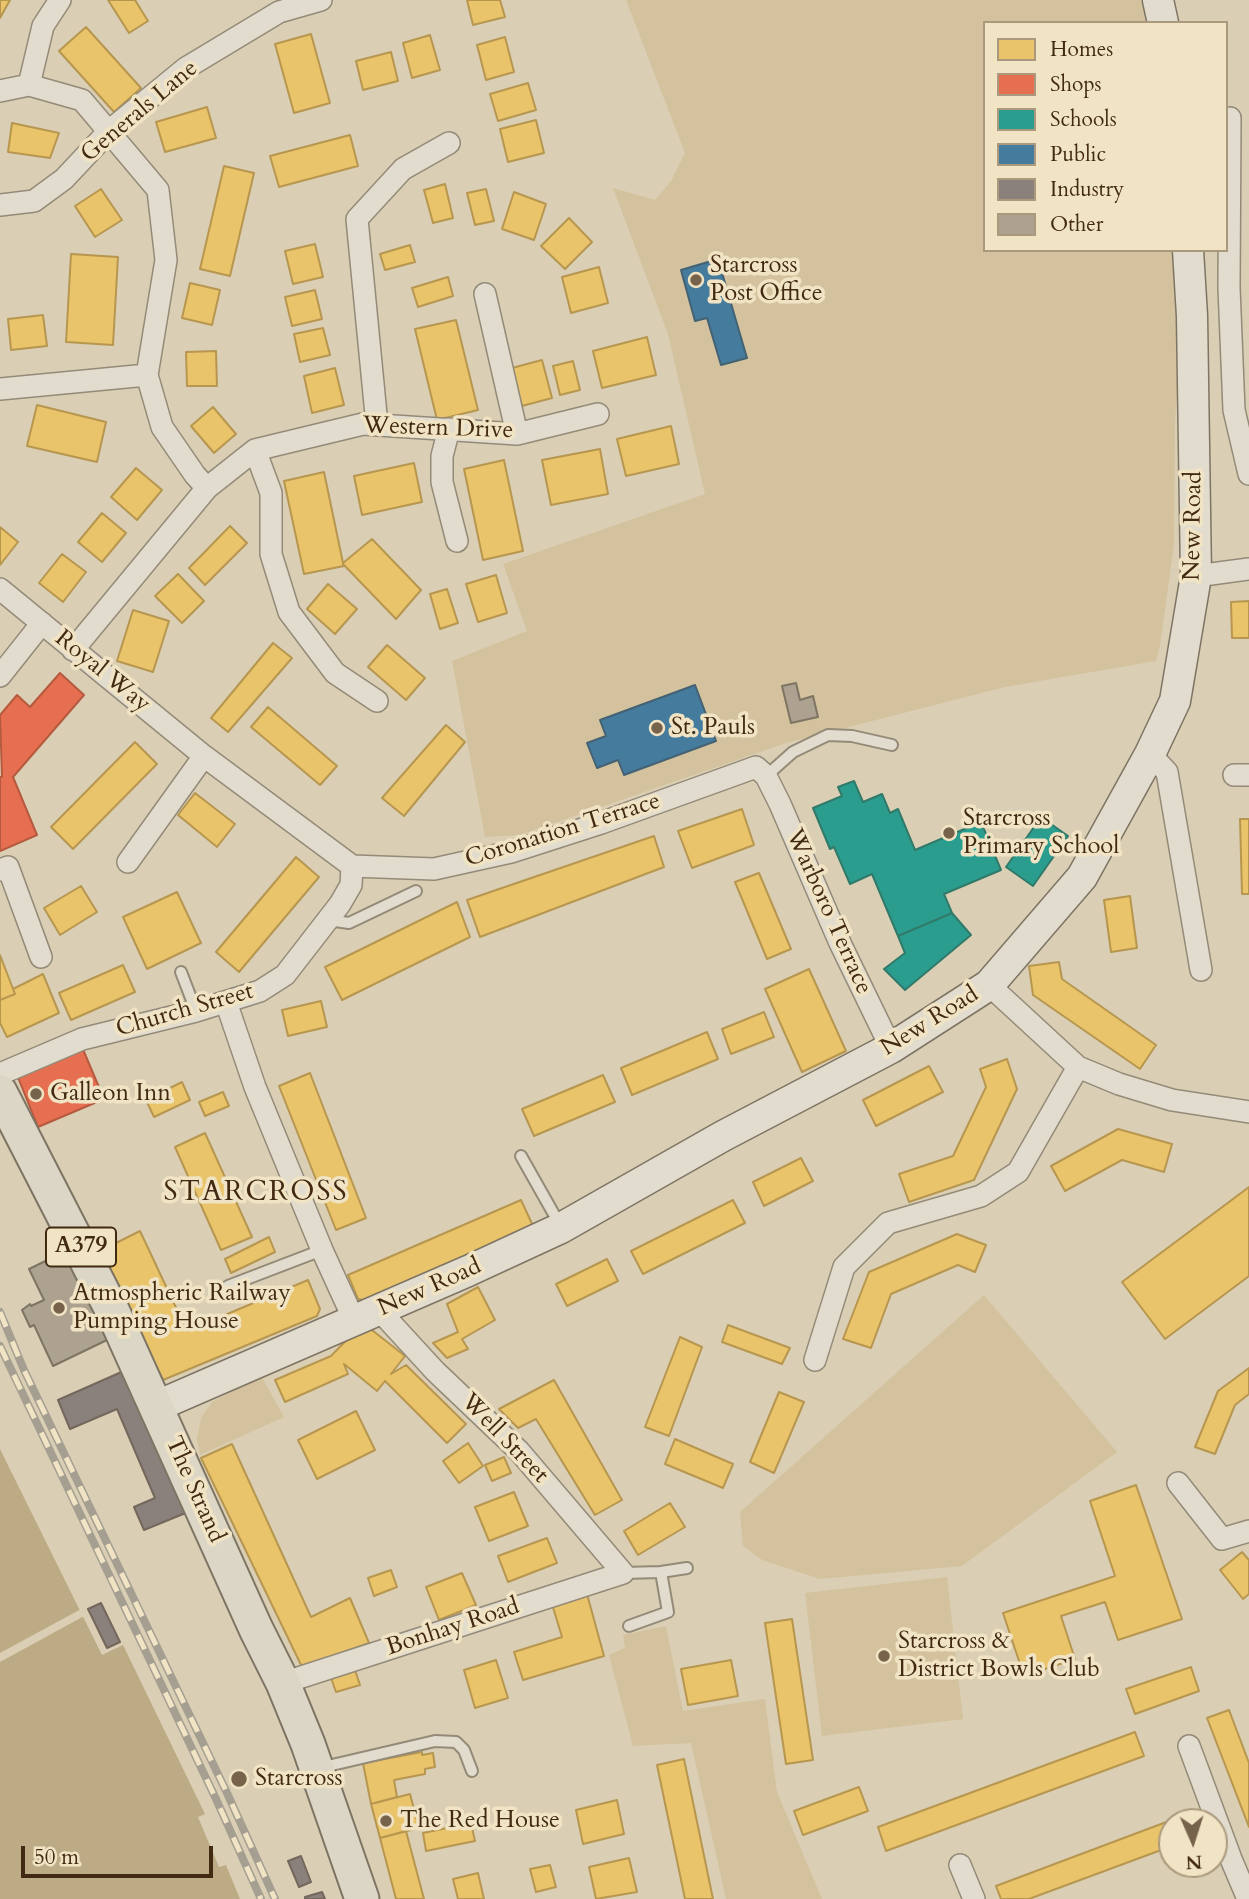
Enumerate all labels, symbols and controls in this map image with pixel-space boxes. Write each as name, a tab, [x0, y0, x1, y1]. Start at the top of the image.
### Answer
legend	[983, 21, 1228, 252]
text: Homes	[1050, 35, 1113, 64]
street label: Generals Lane	[76, 55, 204, 169]
text: Shops	[1050, 70, 1102, 99]
text: Schools	[1050, 105, 1117, 134]
text: Public	[1050, 140, 1106, 169]
text: Industry	[1050, 175, 1124, 204]
text: Other	[1050, 210, 1104, 239]
place label: Starcross Post Office	[710, 252, 823, 308]
marker: Starcross Post Office	[688, 272, 704, 288]
street label: Western Drive	[362, 412, 514, 446]
street label: New Road	[1179, 471, 1209, 581]
street label: Royal Way	[48, 625, 156, 719]
place label: St. Pauls	[671, 714, 755, 742]
marker: St. Pauls	[649, 720, 665, 736]
street label: Coronation Terrace	[462, 788, 664, 874]
place label: Starcross Primary School	[963, 805, 1119, 861]
street label: Warboro Terrace	[779, 825, 877, 999]
marker: Starcross Primary School	[941, 825, 957, 841]
street label: Church Street	[113, 978, 257, 1044]
street label: New Road	[876, 981, 984, 1063]
place label: Galleon Inn	[50, 1080, 171, 1108]
marker: Galleon Inn	[28, 1086, 44, 1102]
district label: STARCROSS	[165, 1177, 347, 1211]
road number: A379	[46, 1228, 116, 1266]
street label: New Road	[374, 1253, 486, 1323]
place label: Atmospheric Railway Pumping House	[73, 1280, 291, 1336]
marker: Atmospheric Railway Pumping House	[51, 1300, 67, 1316]
street label: Well Street	[454, 1388, 554, 1490]
street label: The Strand	[158, 1432, 230, 1548]
street label: Bonhay Road	[383, 1593, 523, 1663]
place label: Starcross & District Bowls Club	[898, 1628, 1100, 1684]
marker: Starcross & District Bowls Club	[876, 1648, 892, 1664]
place label: Starcross	[255, 1765, 342, 1793]
marker: Starcross	[229, 1769, 249, 1789]
place label: The Red House	[400, 1807, 560, 1835]
north arrow	[1158, 1808, 1228, 1878]
marker: The Red House	[378, 1813, 394, 1829]
scale bar	[24, 1832, 217, 1876]
text: 50 m	[34, 1843, 79, 1872]
text: N	[1185, 1849, 1203, 1875]

